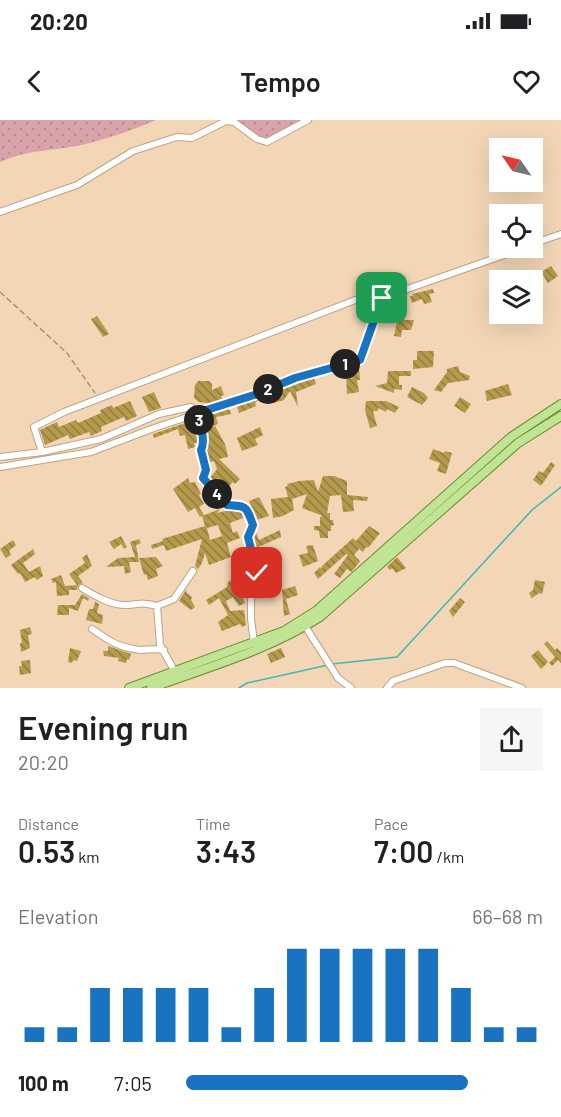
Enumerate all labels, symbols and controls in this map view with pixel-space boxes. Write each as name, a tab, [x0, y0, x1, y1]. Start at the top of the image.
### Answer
text: 20:20	[30, 8, 88, 34]
icon: back	[18, 65, 51, 98]
text: Tempo	[240, 65, 321, 97]
icon: heart	[510, 65, 543, 98]
north arrow	[489, 138, 543, 192]
map controls	[489, 138, 543, 324]
button: locate	[489, 204, 543, 258]
button: layers	[489, 270, 543, 324]
pin	[356, 272, 407, 323]
icon: arrive	[365, 281, 398, 314]
pin: 1	[330, 349, 360, 379]
text: 1	[342, 354, 348, 373]
pin: 2	[253, 374, 283, 404]
text: 2	[264, 379, 272, 398]
pin: 3	[184, 405, 214, 435]
text: 3	[195, 410, 203, 429]
pin: 4	[202, 479, 232, 509]
text: 4	[212, 484, 222, 503]
pin	[231, 547, 282, 598]
icon: check	[240, 556, 273, 589]
text: Evening run	[18, 707, 188, 747]
button: share	[480, 708, 543, 771]
text: 20:20	[18, 750, 69, 774]
text: Distance	[18, 814, 79, 833]
text: Time	[196, 814, 231, 833]
text: Pace	[374, 814, 408, 833]
text: 0.53	[18, 833, 75, 869]
text: 3:43	[196, 833, 256, 869]
text: 7:00	[374, 833, 433, 869]
text: km	[75, 847, 100, 866]
text: /km	[433, 847, 464, 866]
text: Elevation	[18, 904, 99, 928]
text: 66–68 m	[472, 904, 543, 928]
text: 100 m	[18, 1071, 69, 1095]
text: 7:05	[114, 1071, 152, 1095]

